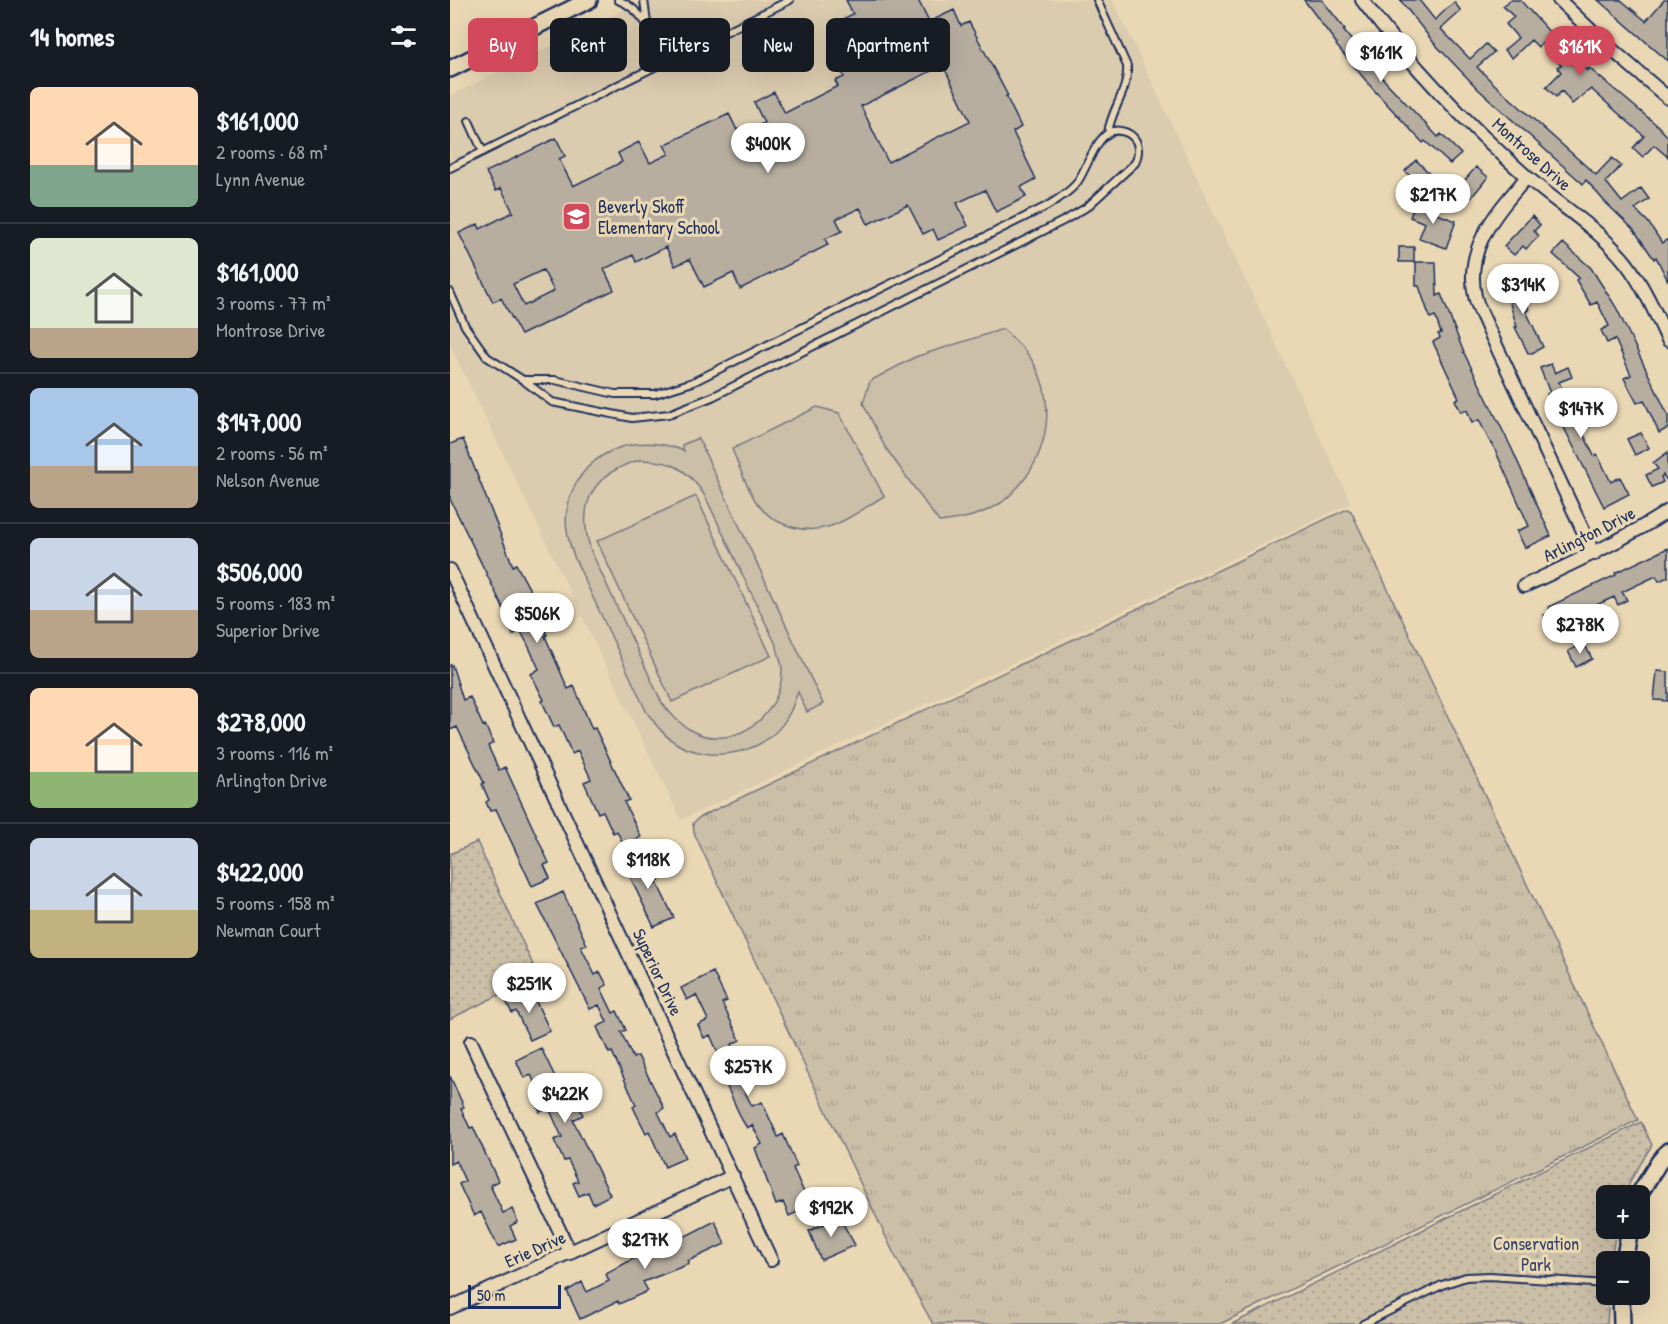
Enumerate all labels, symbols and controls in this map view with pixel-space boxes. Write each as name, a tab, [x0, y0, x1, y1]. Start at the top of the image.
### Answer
chip: Buy	[468, 18, 538, 72]
chip: Rent	[550, 18, 627, 72]
chip: Filters	[639, 18, 730, 72]
chip: New	[742, 18, 814, 72]
chip: Apartment	[826, 18, 950, 72]
text: 14 homes	[30, 19, 115, 54]
icon: filters	[387, 20, 420, 53]
pin: $161K	[1538, 26, 1622, 77]
pin: $161K	[1339, 32, 1423, 83]
text: $161K	[1558, 32, 1602, 59]
text: $161K	[1359, 38, 1403, 65]
text: $161,000	[216, 103, 299, 138]
icon: home	[78, 111, 150, 183]
street label: Montrose Drive	[1487, 112, 1577, 196]
pin: $400K	[726, 123, 810, 174]
text: $400K	[745, 129, 791, 156]
text: 2 rooms · 68 m²	[216, 138, 328, 165]
text: Lynn Avenue	[216, 165, 305, 192]
pin: $217K	[1391, 174, 1475, 225]
text: $217K	[1409, 180, 1457, 207]
place label: Beverly Skoff Elementary School	[598, 194, 720, 240]
school or university icon: Beverly Skoff Elementary School	[561, 200, 593, 232]
text: $161,000	[216, 254, 299, 289]
icon: home	[78, 262, 150, 334]
pin: $314K	[1481, 264, 1565, 315]
text: $314K	[1501, 270, 1545, 297]
text: 3 rooms · 77 m²	[216, 289, 330, 316]
text: Montrose Drive	[216, 316, 326, 343]
pin: $147K	[1539, 388, 1623, 439]
text: $147K	[1558, 394, 1604, 421]
text: $147,000	[216, 404, 301, 439]
icon: home	[78, 412, 150, 484]
text: 2 rooms · 56 m²	[216, 439, 328, 466]
text: Nelson Avenue	[216, 466, 320, 493]
street label: Arlington Drive	[1539, 500, 1639, 568]
text: $506,000	[216, 554, 302, 589]
icon: home	[78, 562, 150, 634]
text: 5 rooms · 183 m²	[216, 589, 335, 616]
pin: $506K	[495, 593, 579, 644]
text: $506K	[514, 599, 560, 626]
pin: $278K	[1538, 604, 1622, 655]
text: $278K	[1556, 610, 1604, 637]
text: Superior Drive	[216, 616, 320, 643]
text: $278,000	[216, 704, 306, 739]
icon: home	[78, 712, 150, 784]
text: 3 rooms · 116 m²	[216, 739, 333, 766]
text: Arlington Drive	[216, 766, 327, 793]
pin: $118K	[606, 839, 690, 890]
text: $118K	[626, 845, 670, 872]
text: $422,000	[216, 854, 303, 889]
icon: home	[78, 862, 150, 934]
text: 5 rooms · 158 m²	[216, 889, 335, 916]
text: Newman Court	[216, 916, 321, 943]
street label: Superior Drive	[627, 924, 689, 1020]
pin: $251K	[487, 963, 571, 1014]
text: $251K	[506, 969, 552, 996]
pin: $257K	[706, 1046, 790, 1097]
text: $257K	[724, 1052, 772, 1079]
pin: $422K	[523, 1073, 607, 1124]
text: $422K	[542, 1079, 588, 1106]
map controls	[1596, 1185, 1650, 1305]
button: +	[1596, 1185, 1650, 1239]
pin: $192K	[789, 1187, 873, 1238]
text: $192K	[809, 1193, 853, 1220]
pin: $217K	[603, 1219, 687, 1270]
street label: Erie Drive	[501, 1225, 569, 1273]
text: $217K	[621, 1225, 669, 1252]
park label: Conservation Park	[1493, 1231, 1579, 1277]
button: −	[1596, 1251, 1650, 1305]
scale bar	[468, 1282, 561, 1310]
text: 50 m	[477, 1284, 506, 1306]

